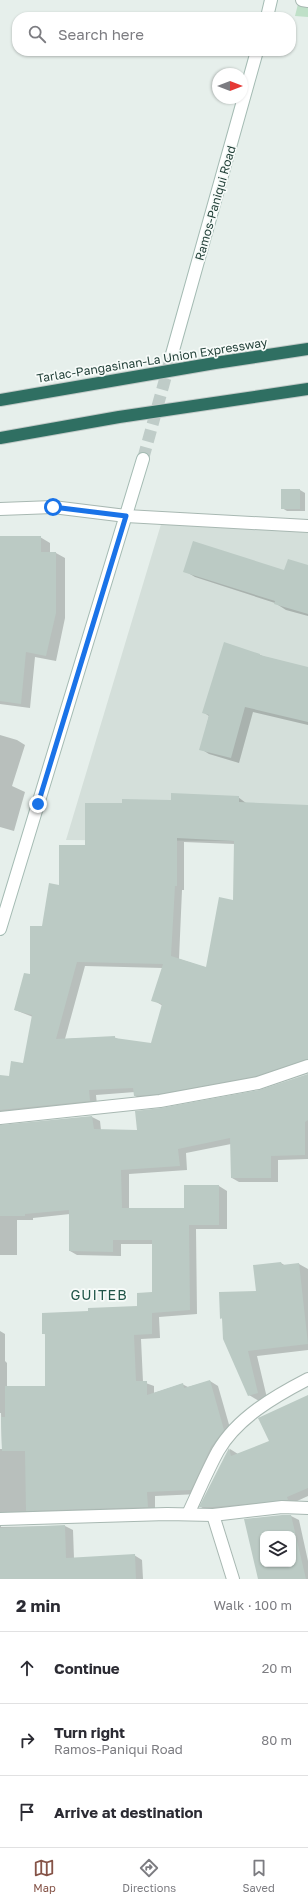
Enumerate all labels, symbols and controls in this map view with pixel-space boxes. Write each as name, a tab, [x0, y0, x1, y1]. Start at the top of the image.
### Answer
search box	[12, 12, 296, 56]
icon: search	[26, 23, 48, 45]
text: Search here	[58, 25, 144, 43]
north arrow	[212, 68, 248, 104]
street label: Ramos-Paniqui Road	[191, 144, 239, 262]
street label: Tarlac-Pangasinan-La Union Expressway	[36, 334, 269, 386]
route start	[44, 498, 62, 516]
route end	[29, 795, 47, 813]
district label: GUITEB	[70, 1286, 128, 1303]
map controls	[260, 1531, 296, 1567]
button: layers	[260, 1531, 296, 1567]
text: 2 min	[16, 1595, 60, 1616]
text: Walk · 100 m	[214, 1597, 292, 1613]
icon: ahead	[16, 1657, 38, 1679]
text: Continue	[54, 1659, 120, 1677]
text: 20 m	[262, 1660, 292, 1676]
text: Turn right	[54, 1723, 125, 1741]
icon: right	[16, 1729, 38, 1751]
text: 80 m	[261, 1732, 292, 1748]
text: Ramos-Paniqui Road	[54, 1741, 183, 1757]
icon: arrive	[16, 1801, 38, 1823]
text: Arrive at destination	[54, 1803, 203, 1821]
tab: Map	[33, 1857, 56, 1894]
tab: Directions	[122, 1857, 176, 1894]
tab: Saved	[243, 1857, 275, 1894]

